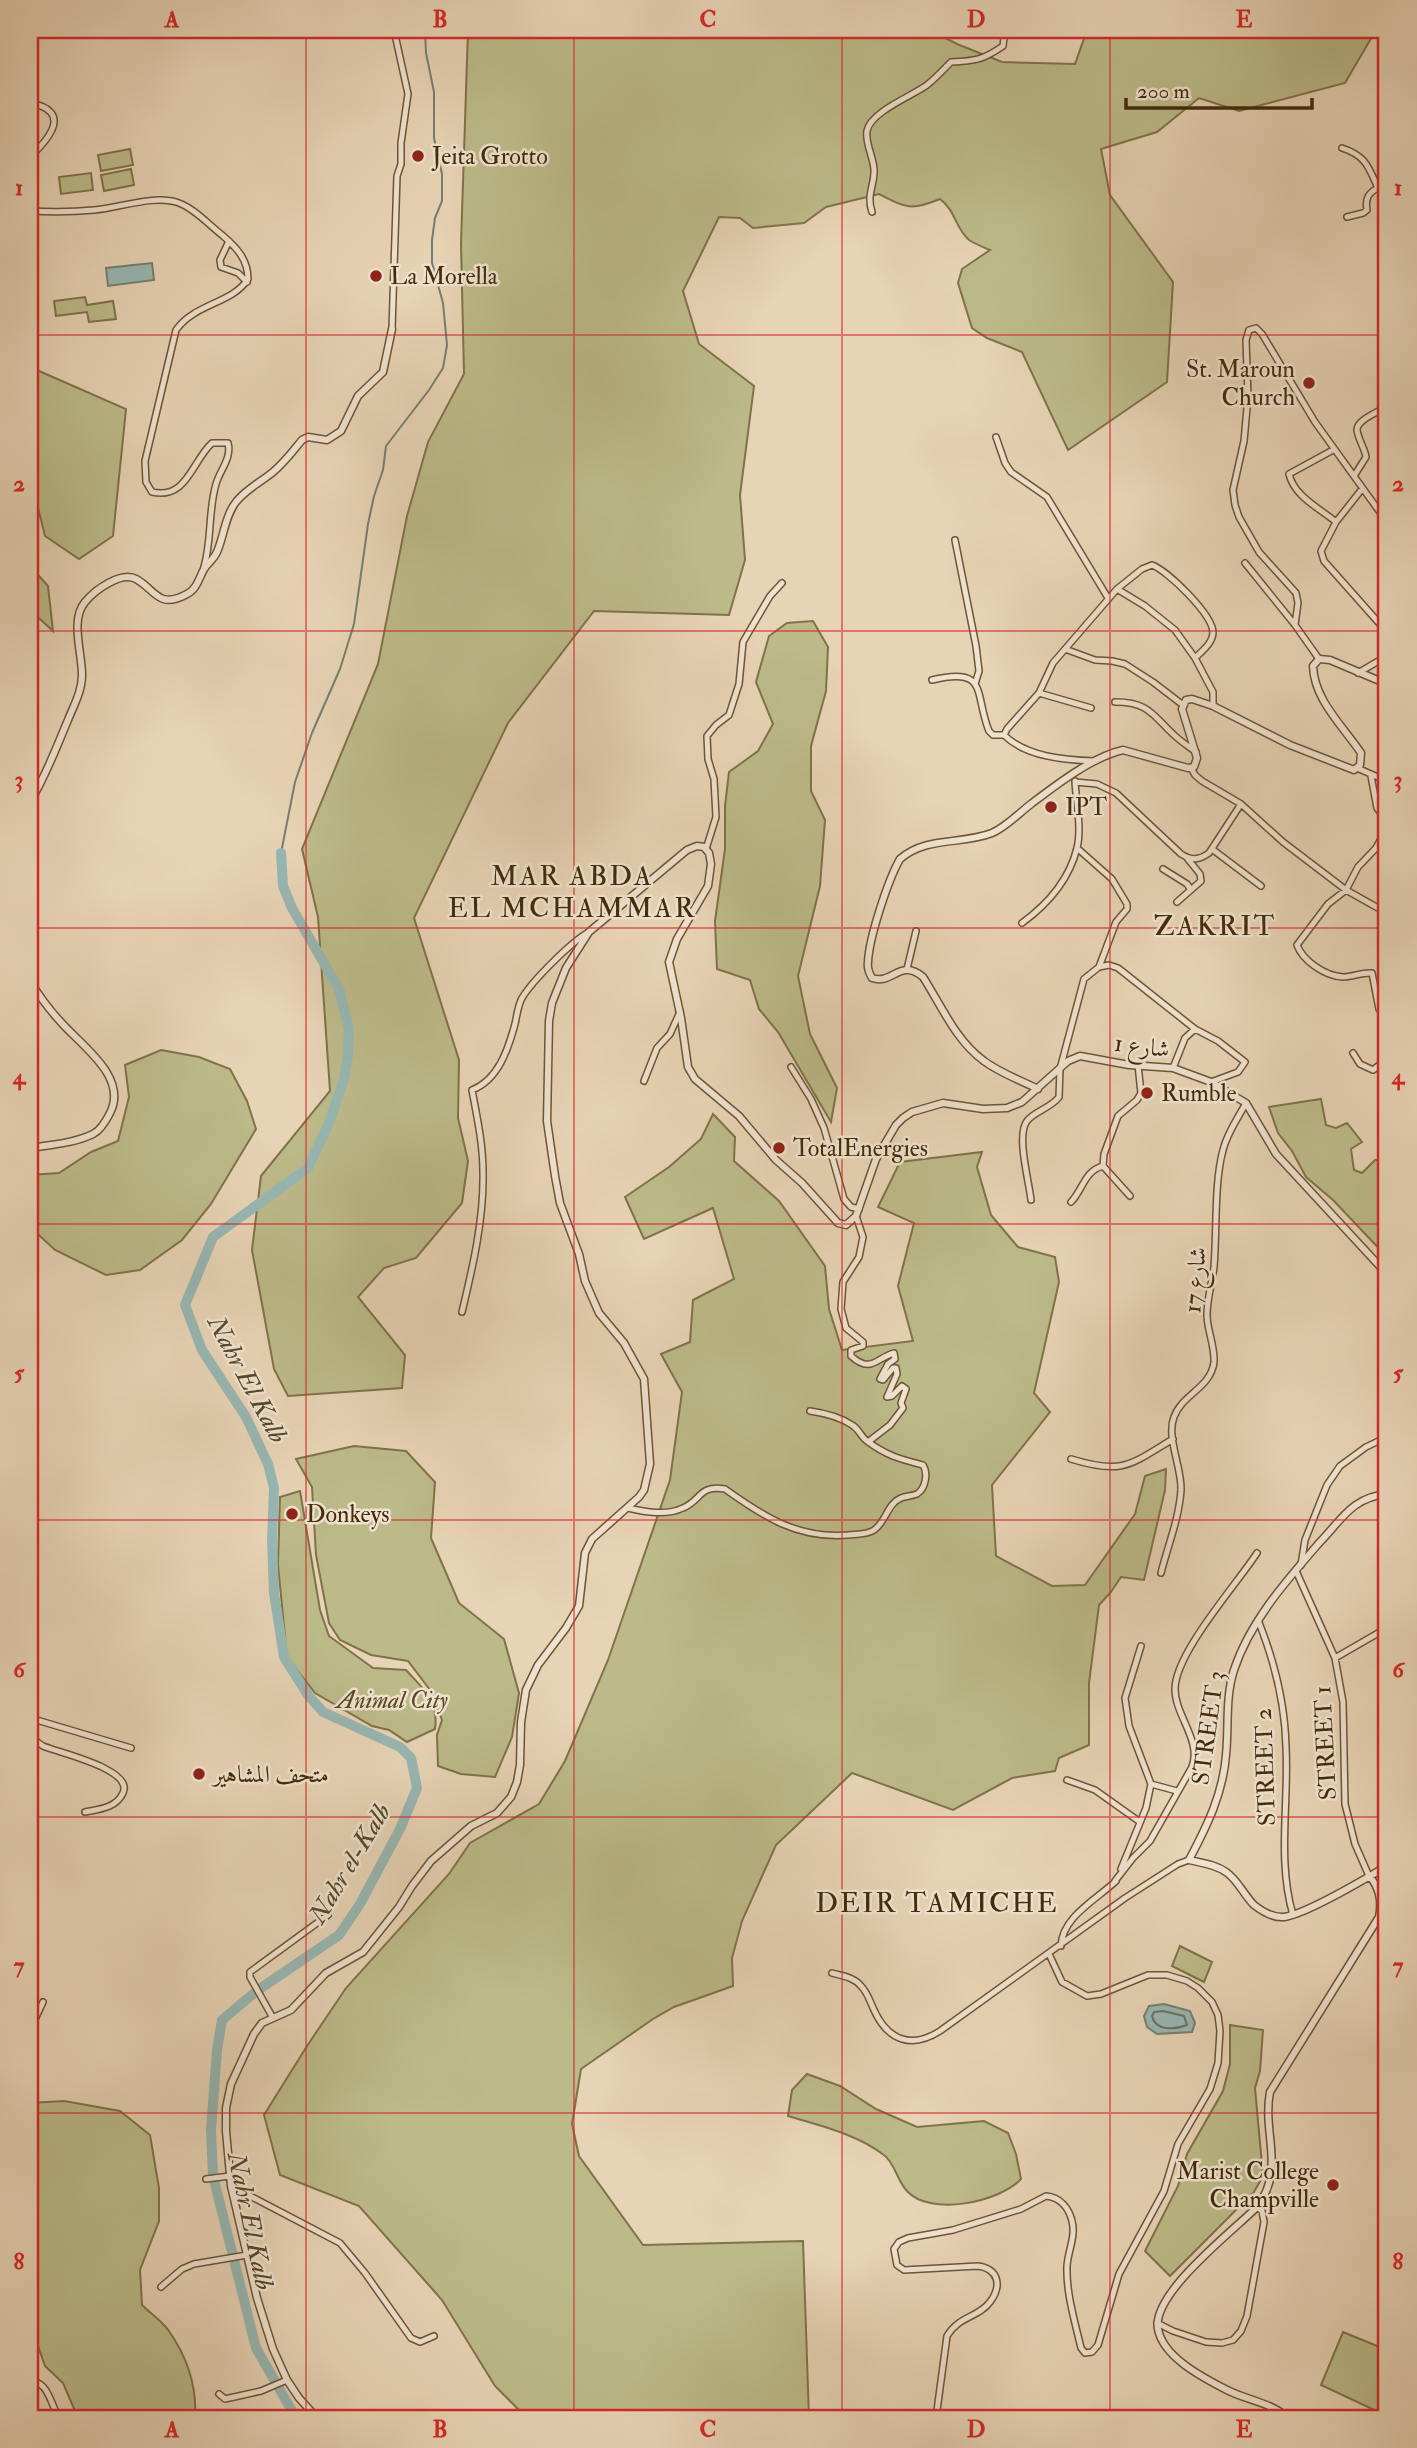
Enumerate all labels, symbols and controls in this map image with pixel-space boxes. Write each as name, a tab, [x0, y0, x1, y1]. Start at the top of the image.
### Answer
text: A	[164, 5, 180, 34]
text: B	[432, 5, 448, 34]
text: C	[700, 5, 716, 34]
text: D	[967, 5, 985, 34]
text: E	[1236, 5, 1253, 34]
scale bar	[1126, 66, 1312, 110]
text: 200 m	[1137, 78, 1190, 105]
place label: Jeita Grotto	[431, 141, 548, 172]
marker: Jeita Grotto	[410, 148, 426, 164]
text: 1	[15, 173, 23, 202]
text: 1	[1394, 173, 1402, 202]
place label: La Morella	[390, 261, 499, 292]
marker: La Morella	[368, 268, 384, 284]
place label: St. Maroun Church	[1186, 354, 1295, 413]
marker: St. Maroun Church	[1301, 375, 1317, 391]
text: 2	[13, 469, 25, 498]
text: 2	[1392, 469, 1404, 498]
text: 3	[15, 765, 23, 794]
text: 3	[1394, 765, 1402, 794]
place label: IPT	[1065, 792, 1107, 823]
marker: IPT	[1043, 799, 1059, 815]
district label: MAR ABDA EL MCHAMMAR	[448, 859, 696, 926]
district label: ZAKRIT	[1154, 909, 1276, 944]
street label: شارع 1	[1112, 1028, 1171, 1069]
text: 4	[12, 1062, 27, 1091]
text: 4	[1391, 1062, 1406, 1091]
place label: Rumble	[1161, 1078, 1237, 1109]
marker: Rumble	[1139, 1085, 1155, 1101]
place label: TotalEnergies	[793, 1133, 928, 1164]
marker: TotalEnergies	[771, 1140, 787, 1156]
street label: شارع 17	[1177, 1246, 1218, 1315]
water label: Nahr El Kalb	[199, 1308, 294, 1449]
text: 5	[14, 1358, 25, 1387]
text: 5	[1393, 1358, 1404, 1387]
place label: Donkeys	[306, 1499, 389, 1530]
marker: Donkeys	[284, 1506, 300, 1522]
text: 6	[13, 1655, 27, 1684]
text: 6	[1392, 1655, 1406, 1684]
street label: STREET 3	[1185, 1669, 1232, 1787]
park label: Animal City	[333, 1685, 449, 1716]
street label: STREET 1	[1307, 1685, 1344, 1801]
street label: STREET 2	[1248, 1707, 1283, 1826]
place label: متحف المشاهير	[210, 1759, 329, 1790]
marker: متحف المشاهير	[191, 1766, 207, 1782]
water label: Nahr el-Kalb	[301, 1798, 398, 1931]
district label: DEIR TAMICHE	[815, 1886, 1059, 1921]
text: 7	[14, 1951, 25, 1980]
text: 7	[1393, 1951, 1404, 1980]
water label: Nahr El Kalb	[219, 2148, 280, 2293]
place label: Marist College Champville	[1177, 2156, 1319, 2215]
marker: Marist College Champville	[1325, 2177, 1341, 2193]
text: 8	[14, 2247, 25, 2276]
text: 8	[1393, 2247, 1404, 2276]
text: A	[164, 2415, 180, 2444]
text: B	[432, 2415, 448, 2444]
text: C	[700, 2415, 716, 2444]
text: D	[967, 2415, 985, 2444]
text: E	[1236, 2415, 1253, 2444]

